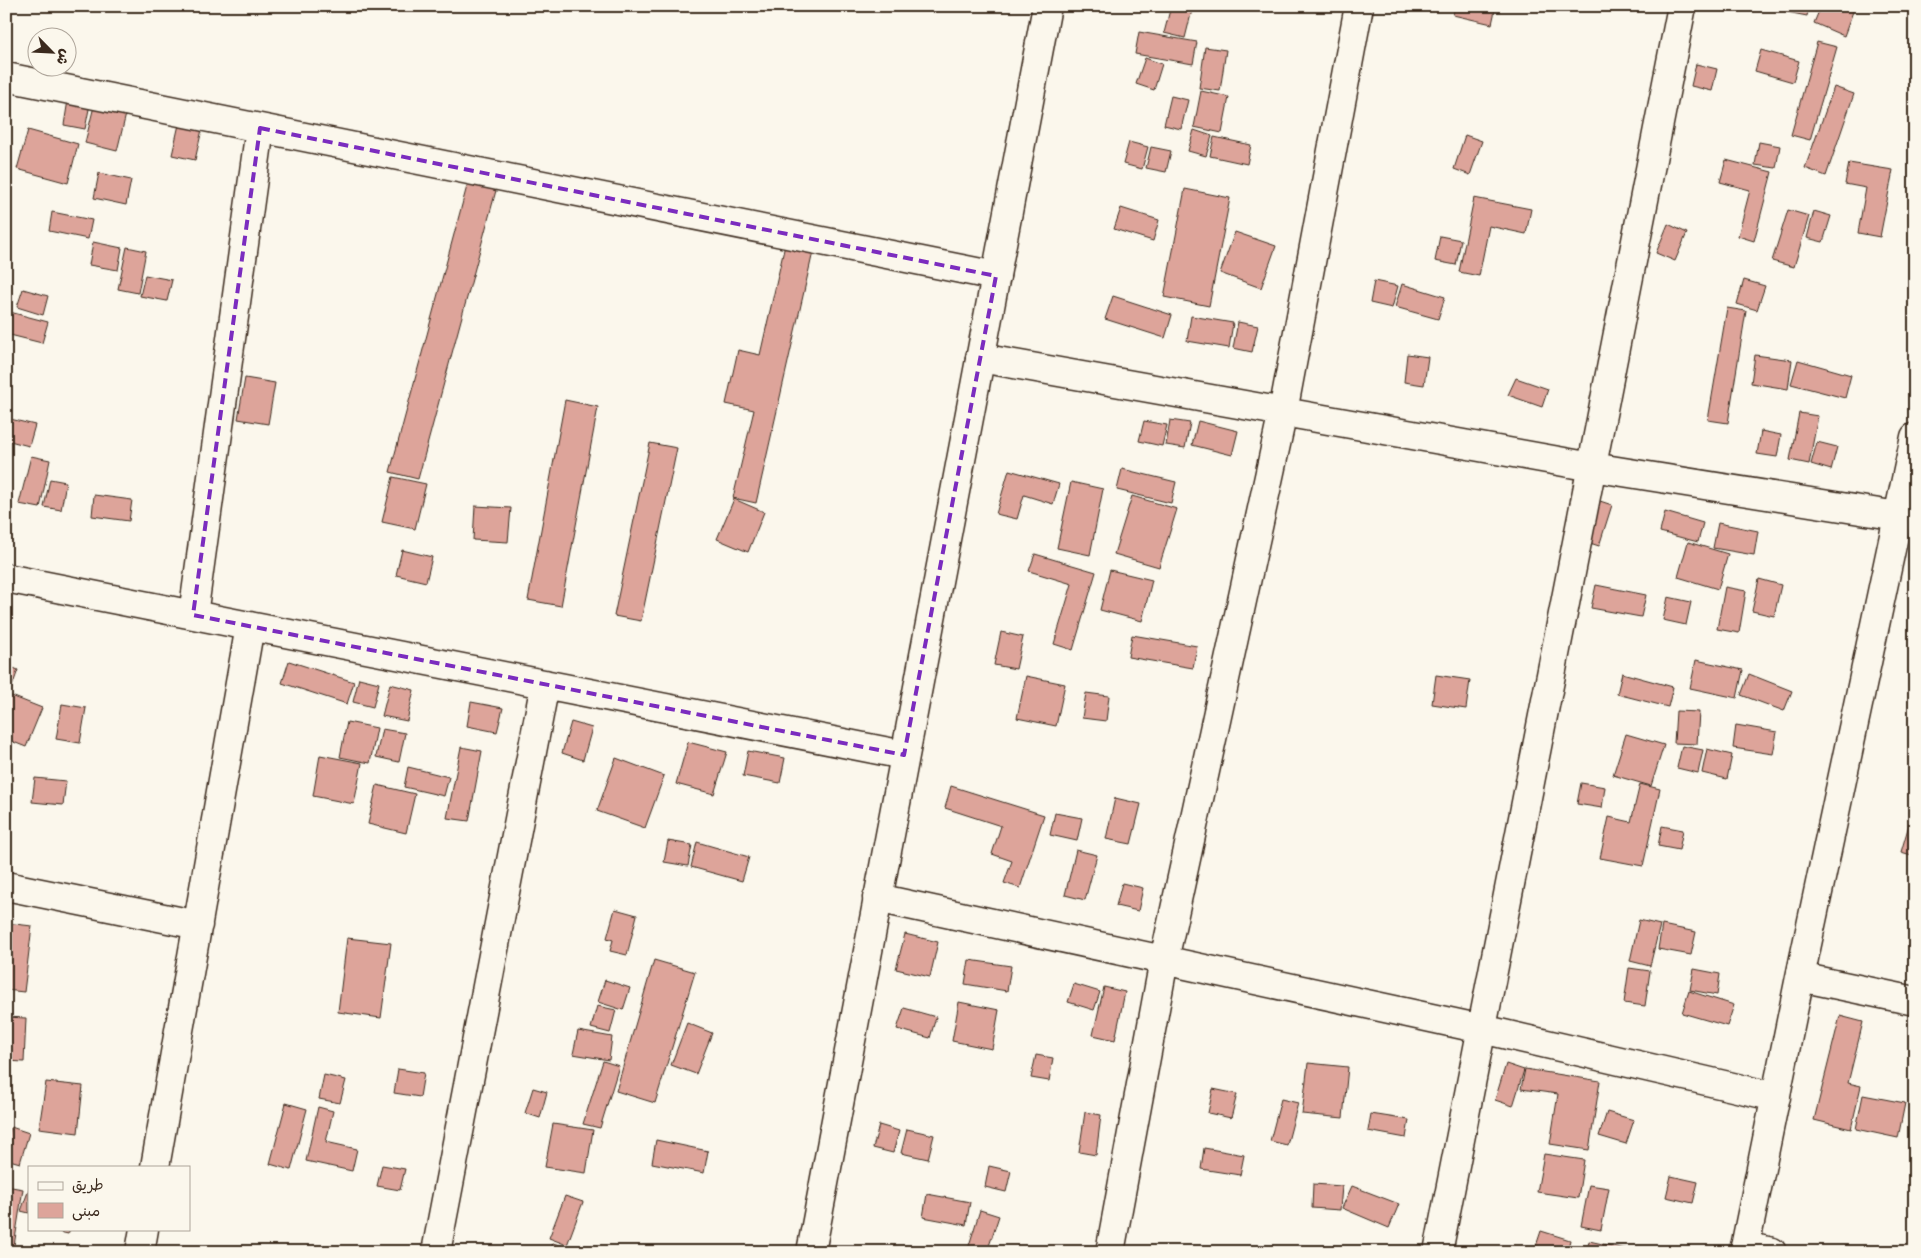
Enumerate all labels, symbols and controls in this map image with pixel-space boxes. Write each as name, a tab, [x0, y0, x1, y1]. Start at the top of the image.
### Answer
north arrow	[28, 28, 78, 78]
text: ش	[53, 47, 76, 68]
legend	[28, 1166, 190, 1230]
text: طريق	[72, 1174, 104, 1195]
text: مبنى	[72, 1200, 100, 1221]

